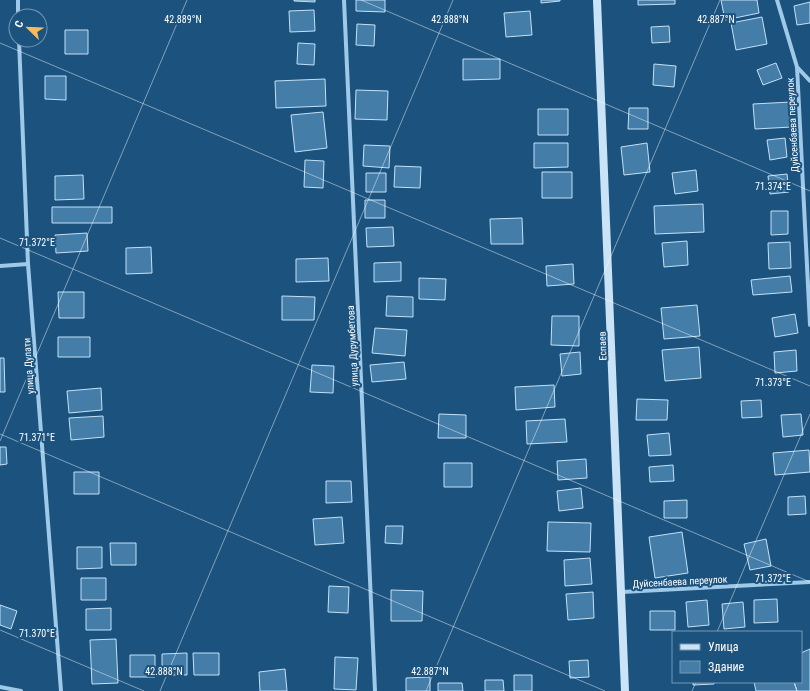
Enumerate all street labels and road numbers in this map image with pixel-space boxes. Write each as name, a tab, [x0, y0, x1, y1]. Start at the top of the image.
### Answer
street label: Дуйсенбаева переулок	[785, 77, 800, 173]
street label: улица Дурумбетова	[345, 305, 360, 387]
street label: Еспаев	[596, 331, 609, 361]
street label: улица Дулати	[21, 338, 36, 394]
street label: Дуйсенбаева переулок	[632, 574, 728, 589]

